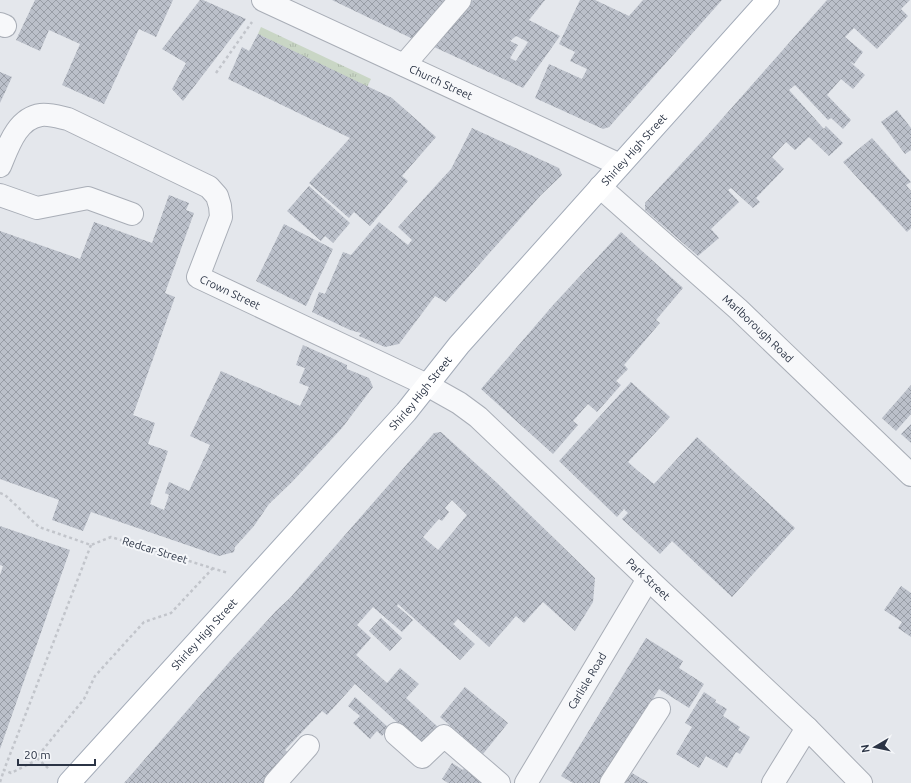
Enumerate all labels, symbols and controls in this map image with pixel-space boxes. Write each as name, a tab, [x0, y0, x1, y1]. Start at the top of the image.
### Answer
street label: Church Street	[407, 62, 475, 102]
street label: Shirley High Street	[599, 111, 670, 188]
street label: Crown Street	[198, 273, 263, 312]
street label: Marlborough Road	[720, 292, 796, 365]
street label: Shirley High Street	[387, 353, 454, 432]
street label: Redcar Street	[121, 534, 190, 566]
street label: Park Street	[624, 556, 673, 603]
street label: Shirley High Street	[169, 596, 240, 672]
street label: Carlisle Road	[566, 650, 609, 711]
north arrow	[855, 727, 895, 767]
scale bar	[18, 741, 95, 767]
text: N	[859, 744, 872, 754]
text: 20 m	[24, 748, 51, 761]

